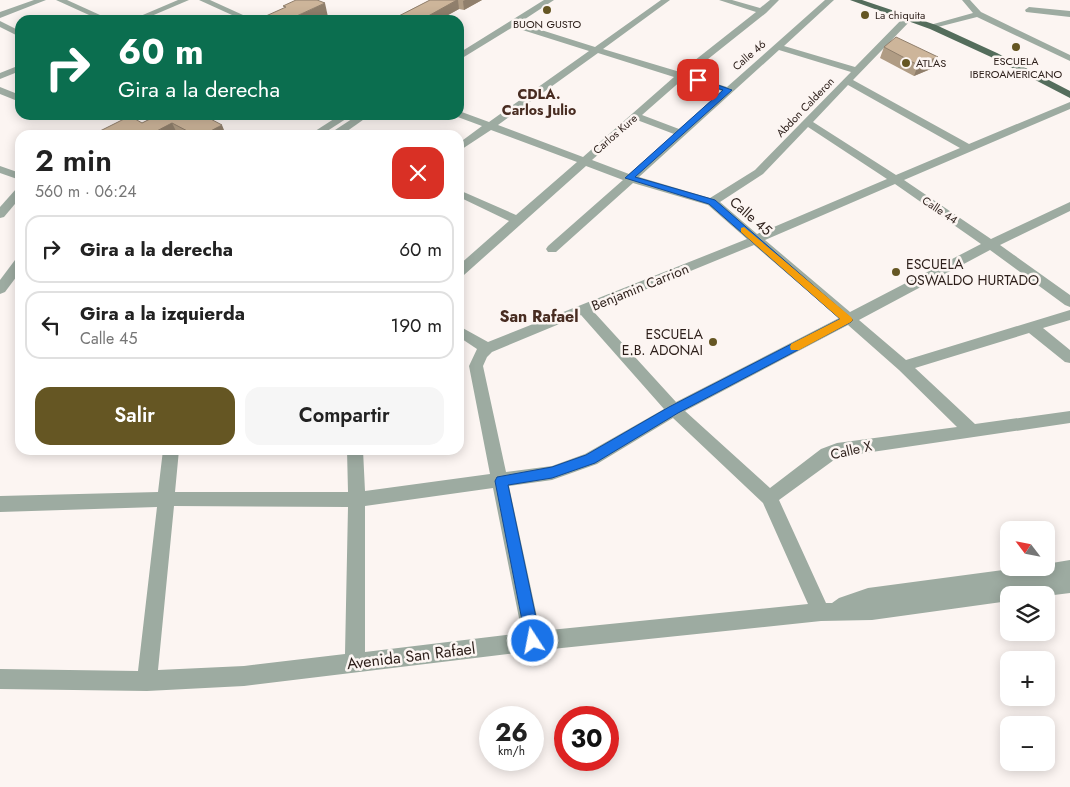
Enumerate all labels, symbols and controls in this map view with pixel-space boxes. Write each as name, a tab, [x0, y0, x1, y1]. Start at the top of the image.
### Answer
marker: BUON GUSTO	[541, 4, 553, 16]
place label: La chiquita	[875, 7, 925, 23]
marker: La chiquita	[859, 9, 871, 21]
place label: BUON GUSTO	[513, 16, 581, 32]
text: 60 m	[118, 27, 204, 77]
icon: right	[35, 35, 100, 100]
street label: Calle 46	[729, 36, 769, 74]
marker: ESCUELA IBEROAMERICANO	[1010, 41, 1022, 53]
place label: ESCUELA IBEROAMERICANO	[970, 53, 1062, 82]
place label: ATLAS	[916, 55, 946, 71]
marker: ATLAS	[900, 57, 912, 69]
pin	[677, 59, 719, 101]
icon: arrive	[684, 66, 712, 94]
text: Gira a la derecha	[118, 73, 280, 105]
street label: Abdon Calderon	[772, 74, 838, 140]
district label: CDLA. Carlos Julio	[502, 84, 576, 120]
street label: Carlos Kure	[589, 110, 641, 158]
text: 2 min	[35, 139, 112, 182]
button: close	[392, 147, 444, 199]
text: 560 m · 06:24	[35, 180, 137, 203]
street label: Calle 45	[725, 192, 777, 240]
street label: Calle 44	[919, 192, 961, 228]
icon: right	[37, 235, 65, 263]
text: Gira a la derecha	[80, 236, 233, 263]
text: 60 m	[399, 236, 442, 263]
place label: ESCUELA OSWALDO HURTADO	[906, 254, 1039, 290]
street label: Benjamin Carrion	[588, 258, 692, 316]
marker: ESCUELA OSWALDO HURTADO	[890, 266, 902, 278]
text: Gira a la izquierda	[80, 300, 245, 327]
district label: San Rafael	[499, 305, 579, 328]
icon: left	[37, 311, 65, 339]
text: 190 m	[391, 312, 442, 339]
place label: ESCUELA E.B. ADONAI	[622, 324, 704, 360]
text: Calle 45	[80, 327, 137, 350]
marker: ESCUELA E.B. ADONAI	[707, 336, 719, 348]
button: Salir	[35, 387, 235, 445]
button: Compartir	[245, 387, 444, 445]
street label: Calle X	[828, 435, 874, 464]
north arrow	[1000, 521, 1055, 576]
map controls	[1000, 521, 1055, 771]
button: layers	[1000, 586, 1055, 641]
position arrow	[506, 614, 558, 666]
street label: Avenida San Rafael	[345, 637, 477, 675]
button: +	[1000, 651, 1055, 706]
speed limit sign: 30	[554, 706, 619, 771]
text: 26	[495, 714, 528, 750]
button: −	[1000, 716, 1055, 771]
text: km/h	[498, 742, 525, 760]

